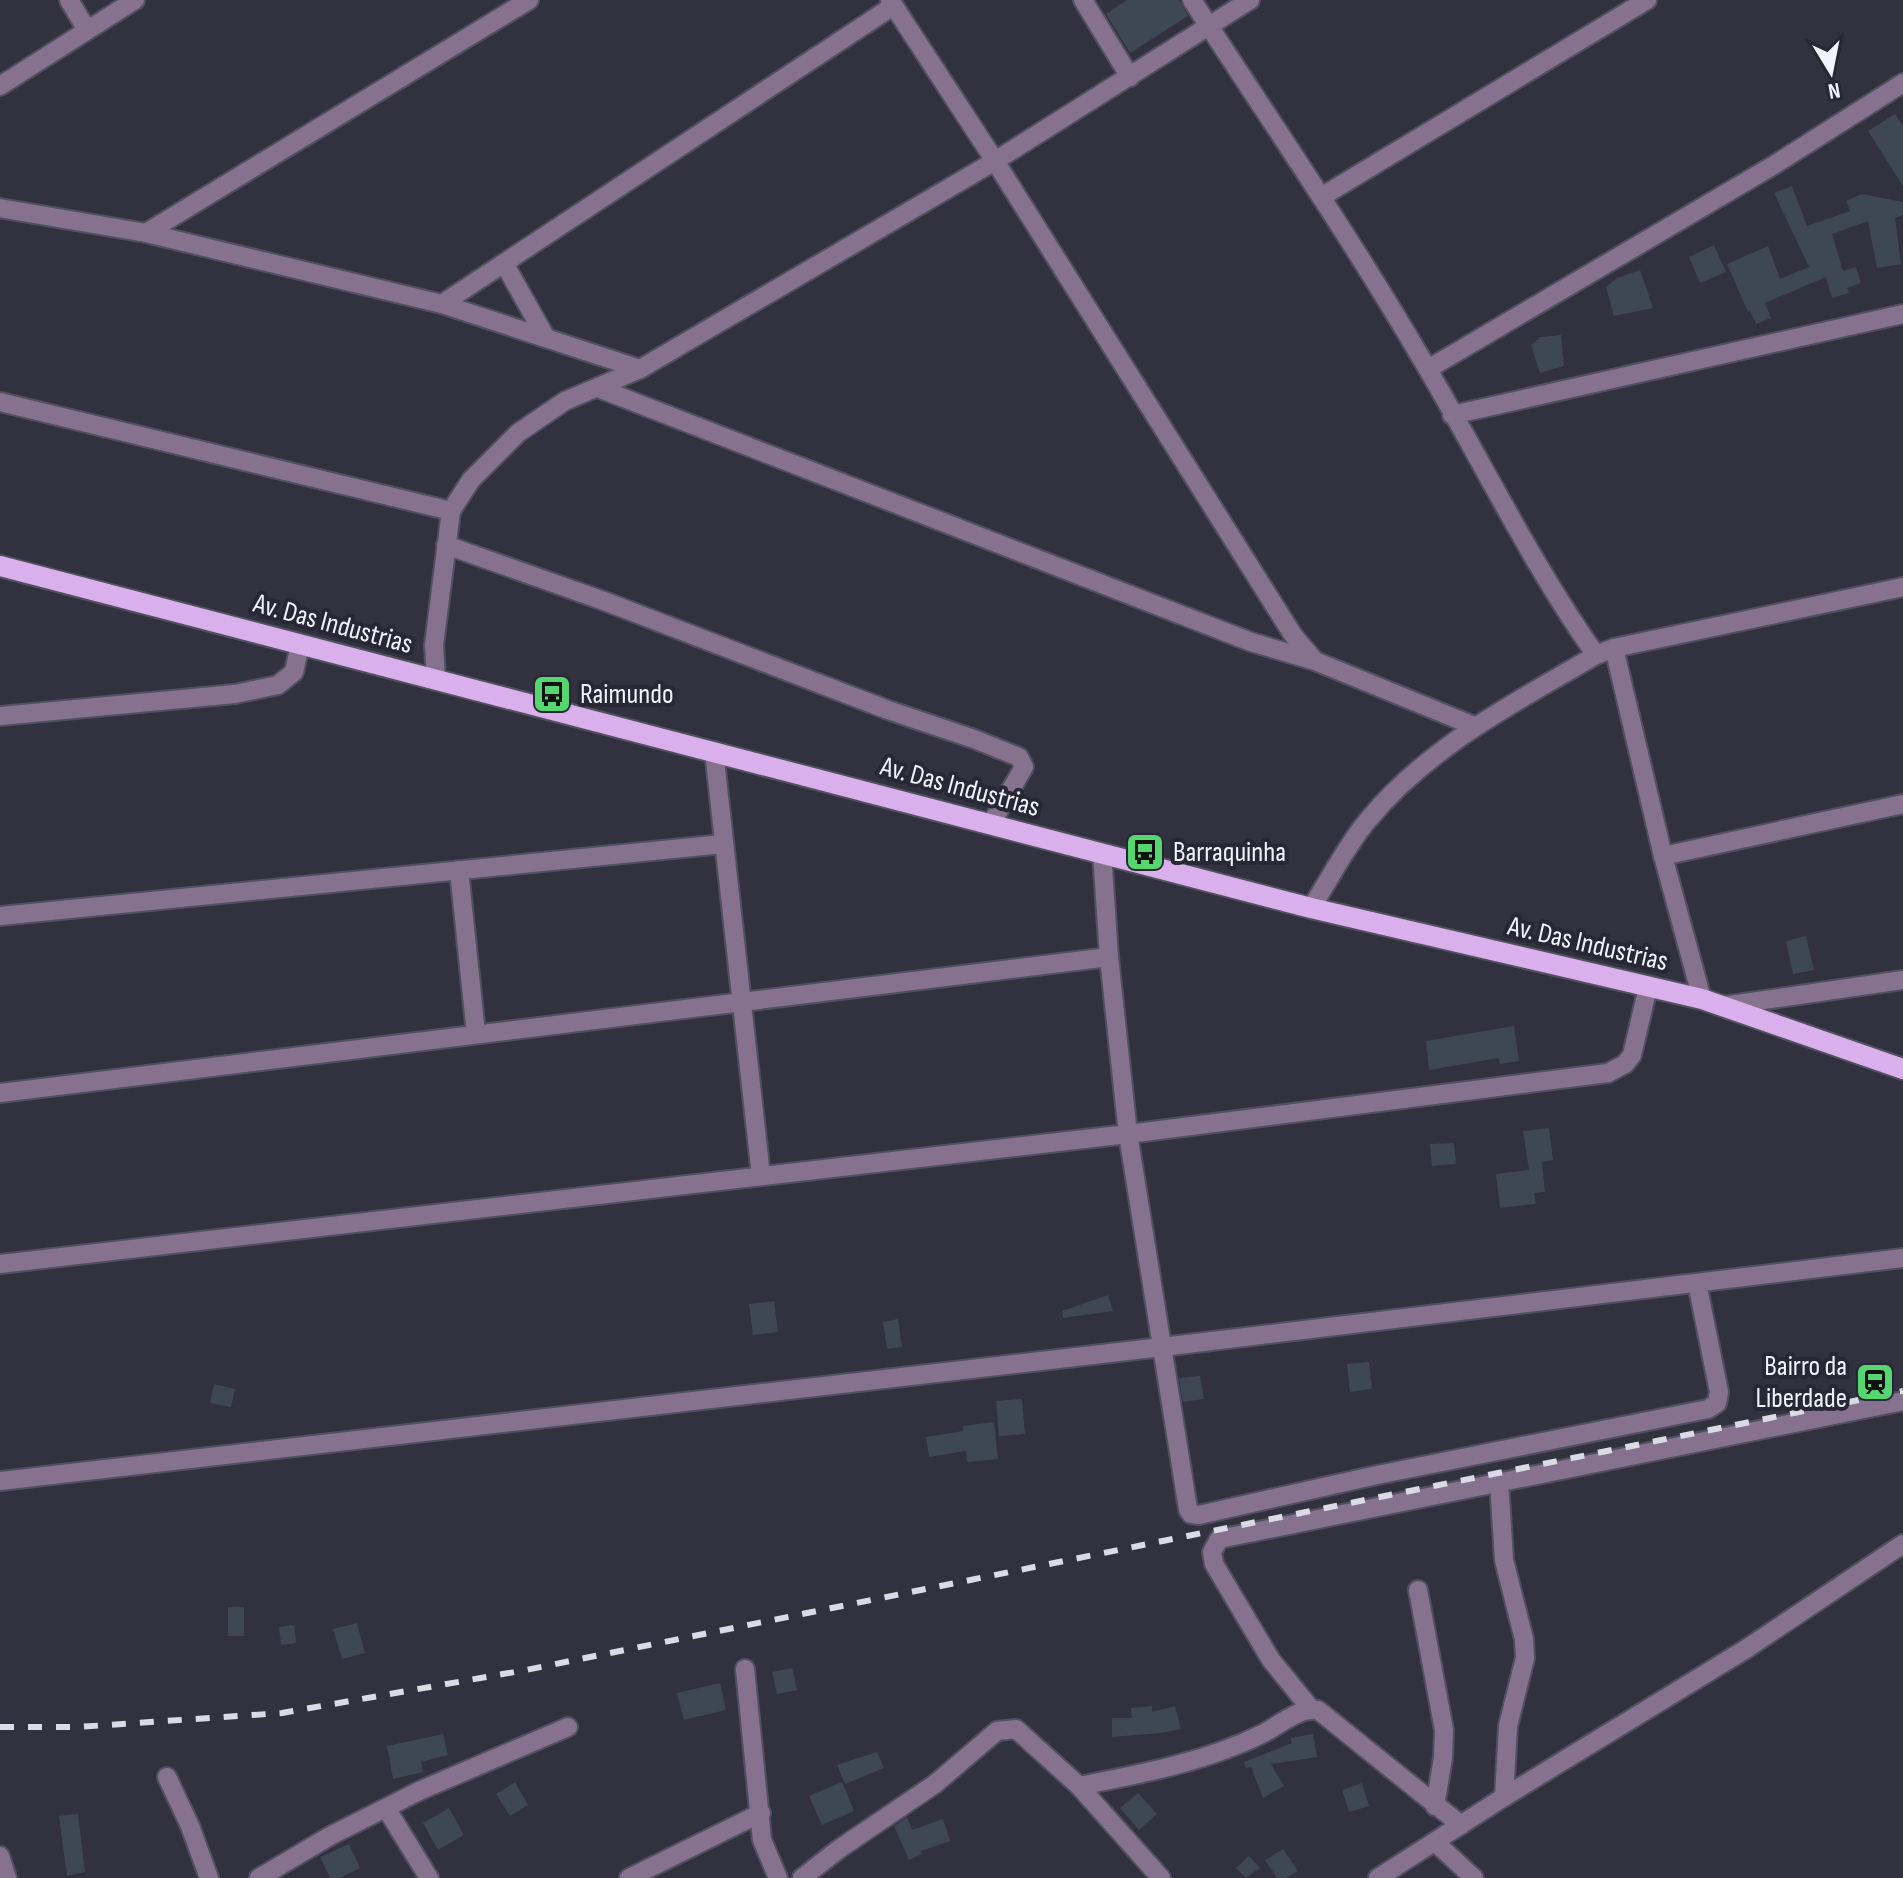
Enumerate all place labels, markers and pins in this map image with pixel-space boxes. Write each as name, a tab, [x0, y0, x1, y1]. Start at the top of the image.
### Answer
bus stop icon: Raimundo	[531, 673, 573, 715]
place label: Raimundo	[580, 678, 674, 711]
bus stop icon: Barraquinha	[1124, 831, 1166, 873]
place label: Barraquinha	[1173, 836, 1286, 869]
place label: Bairro da Liberdade	[1756, 1350, 1847, 1415]
station icon: Bairro da Liberdade	[1854, 1361, 1896, 1403]

